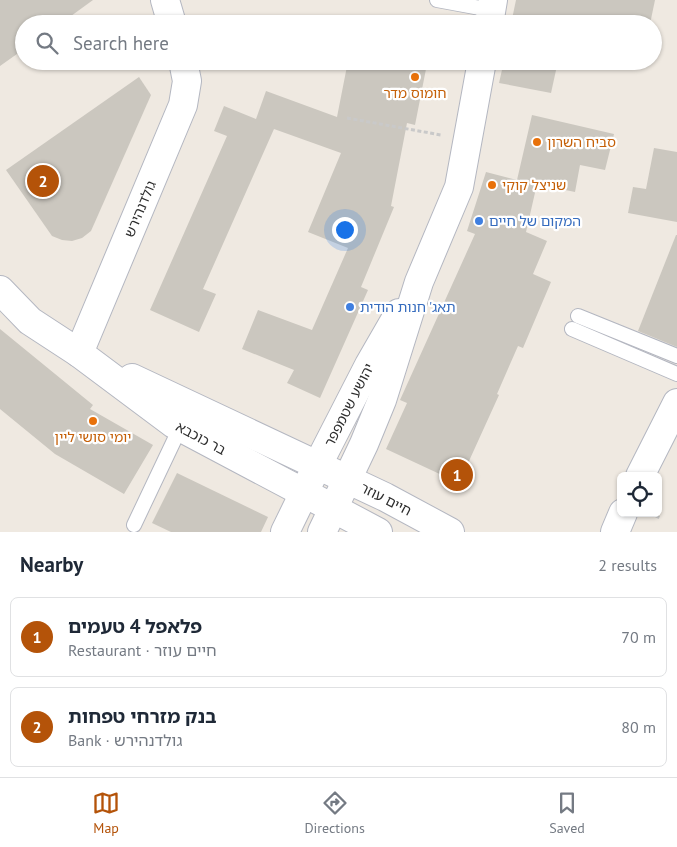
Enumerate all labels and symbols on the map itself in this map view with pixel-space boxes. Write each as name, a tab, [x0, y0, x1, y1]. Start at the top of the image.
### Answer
marker: חומוס מדר	[409, 71, 421, 83]
place label: חומוס מדר	[383, 84, 447, 102]
place label: סביח השרון	[547, 133, 616, 151]
marker: סביח השרון	[531, 136, 543, 148]
pin: 2	[27, 162, 59, 200]
place label: שניצל קוקי	[502, 176, 566, 194]
street label: גולדנהירש	[120, 178, 160, 240]
marker: שניצל קוקי	[486, 179, 498, 191]
place label: המקום של חיים	[489, 212, 581, 230]
marker: המקום של חיים	[473, 215, 485, 227]
your location	[332, 217, 358, 243]
place label: תאג' חנות הודית	[360, 298, 456, 316]
marker: תאג' חנות הודית	[344, 301, 356, 313]
street label: יהושע שטמפפר	[320, 360, 378, 450]
marker: יומי סושי ליין	[87, 415, 99, 427]
street label: בר כוכבא	[173, 417, 229, 459]
place label: יומי סושי ליין	[55, 428, 131, 446]
pin: 1	[441, 456, 473, 494]
street label: חיים עוזר	[357, 479, 415, 519]

